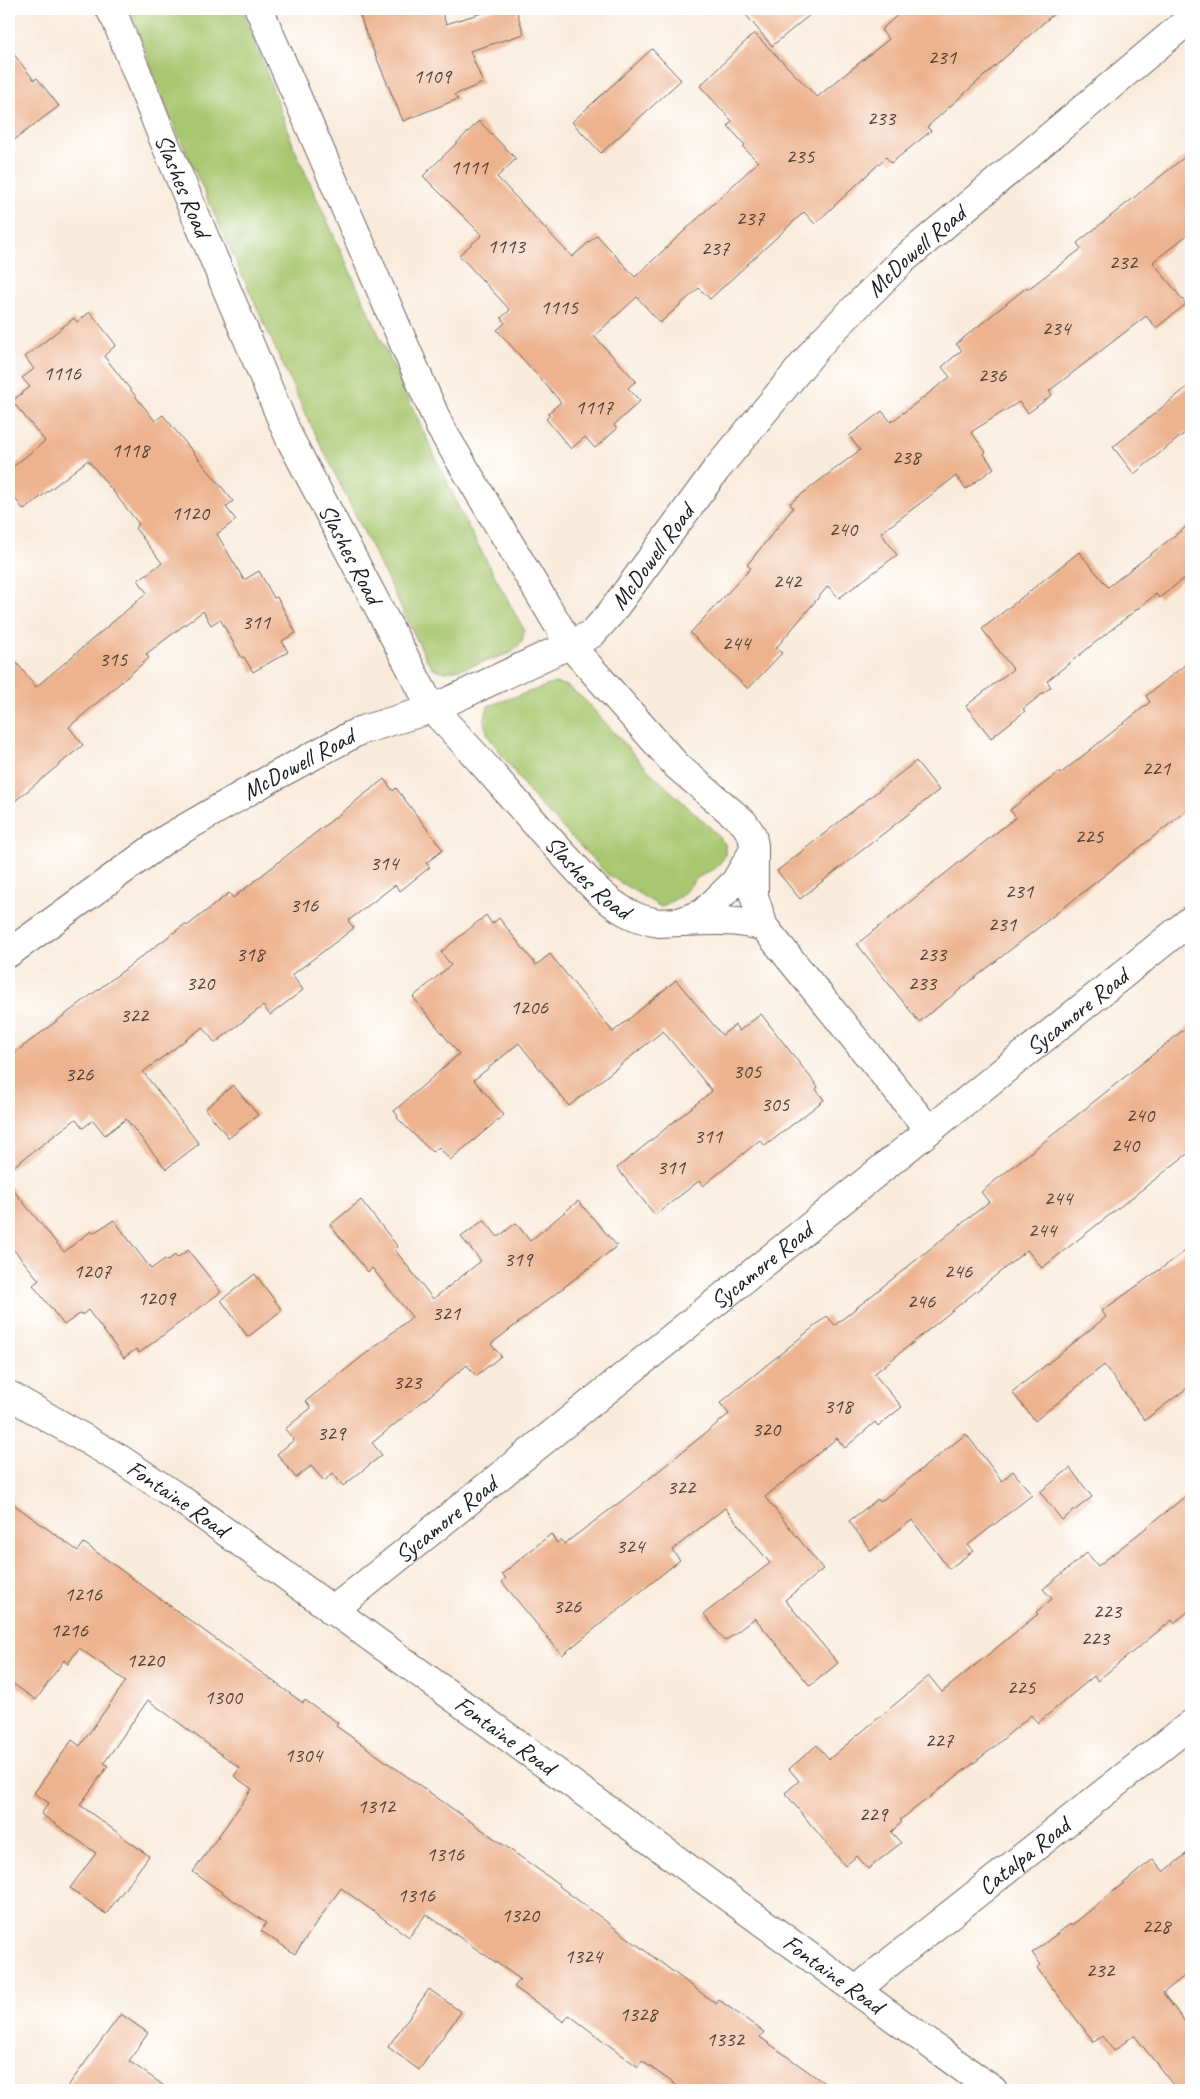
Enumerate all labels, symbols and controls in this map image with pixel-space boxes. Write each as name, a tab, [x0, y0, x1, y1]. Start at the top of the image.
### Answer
house number: 231	[928, 44, 958, 70]
house number: 1109	[413, 63, 452, 89]
house number: 233	[867, 105, 897, 131]
street label: Slashes Road	[148, 130, 219, 245]
house number: 235	[786, 143, 816, 169]
house number: 1111	[450, 154, 489, 180]
street label: McDowell Road	[860, 196, 975, 303]
house number: 237	[736, 205, 766, 231]
house number: 1113	[487, 233, 526, 259]
house number: 237	[701, 235, 731, 261]
house number: 232	[1109, 249, 1139, 275]
house number: 1115	[540, 294, 579, 320]
house number: 234	[1042, 315, 1073, 341]
house number: 1116	[43, 360, 81, 386]
house number: 236	[978, 362, 1007, 388]
house number: 1117	[575, 394, 614, 420]
house number: 1118	[111, 437, 151, 463]
house number: 238	[892, 444, 923, 470]
street label: McDowell Road	[603, 495, 703, 615]
street label: Slashes Road	[312, 499, 391, 612]
house number: 1120	[171, 500, 210, 526]
house number: 240	[829, 516, 859, 542]
house number: 242	[773, 568, 803, 594]
house number: 311	[242, 609, 272, 635]
house number: 244	[722, 630, 753, 656]
house number: 315	[99, 646, 129, 672]
street label: McDowell Road	[237, 720, 363, 807]
house number: 221	[1142, 755, 1172, 781]
house number: 225	[1075, 823, 1105, 849]
street label: Slashes Road	[538, 829, 639, 928]
house number: 314	[370, 850, 401, 876]
house number: 231	[1005, 878, 1035, 904]
house number: 316	[290, 892, 319, 918]
house number: 231	[988, 911, 1018, 937]
house number: 318	[236, 941, 267, 967]
house number: 233	[918, 941, 948, 967]
street label: Sycamore Road	[1020, 959, 1137, 1062]
house number: 320	[186, 970, 216, 996]
house number: 233	[908, 970, 938, 996]
house number: 1206	[510, 994, 548, 1020]
house number: 322	[120, 1002, 150, 1028]
house number: 305	[733, 1058, 763, 1084]
house number: 326	[65, 1061, 94, 1087]
house number: 305	[761, 1091, 791, 1117]
house number: 240	[1126, 1102, 1156, 1128]
house number: 311	[694, 1123, 724, 1149]
house number: 240	[1111, 1132, 1141, 1158]
house number: 311	[657, 1154, 687, 1180]
house number: 244	[1044, 1185, 1075, 1211]
street label: Sycamore Road	[704, 1213, 821, 1316]
house number: 244	[1028, 1217, 1059, 1243]
house number: 319	[504, 1246, 534, 1272]
house number: 1207	[73, 1258, 112, 1284]
house number: 246	[944, 1258, 973, 1284]
house number: 1209	[137, 1285, 176, 1311]
house number: 246	[907, 1288, 936, 1314]
house number: 321	[432, 1300, 462, 1326]
house number: 323	[393, 1369, 423, 1395]
house number: 318	[824, 1393, 855, 1419]
house number: 320	[752, 1416, 782, 1442]
house number: 329	[317, 1420, 347, 1446]
street label: Fontaine Road	[121, 1453, 237, 1546]
street label: Sycamore Road	[389, 1467, 506, 1570]
house number: 322	[667, 1474, 697, 1500]
house number: 324	[616, 1533, 647, 1559]
house number: 1216	[64, 1581, 102, 1607]
house number: 326	[553, 1593, 582, 1619]
house number: 223	[1093, 1598, 1123, 1624]
house number: 1216	[50, 1617, 88, 1643]
house number: 223	[1081, 1625, 1111, 1651]
house number: 1220	[126, 1647, 165, 1673]
house number: 225	[1007, 1674, 1037, 1700]
house number: 1300	[204, 1684, 243, 1710]
street label: Fontaine Road	[449, 1689, 564, 1784]
house number: 227	[925, 1727, 955, 1753]
house number: 1304	[284, 1742, 324, 1768]
house number: 1312	[357, 1793, 396, 1819]
house number: 229	[859, 1801, 889, 1827]
street label: Catalpa Road	[972, 1809, 1079, 1902]
house number: 1316	[426, 1841, 464, 1867]
house number: 1316	[397, 1882, 435, 1908]
house number: 1320	[501, 1902, 540, 1928]
house number: 228	[1142, 1913, 1173, 1939]
street label: Fontaine Road	[777, 1927, 892, 2022]
house number: 1324	[564, 1943, 604, 1969]
house number: 232	[1086, 1957, 1116, 1983]
house number: 1328	[619, 2001, 659, 2027]
house number: 1332	[706, 2026, 745, 2052]

